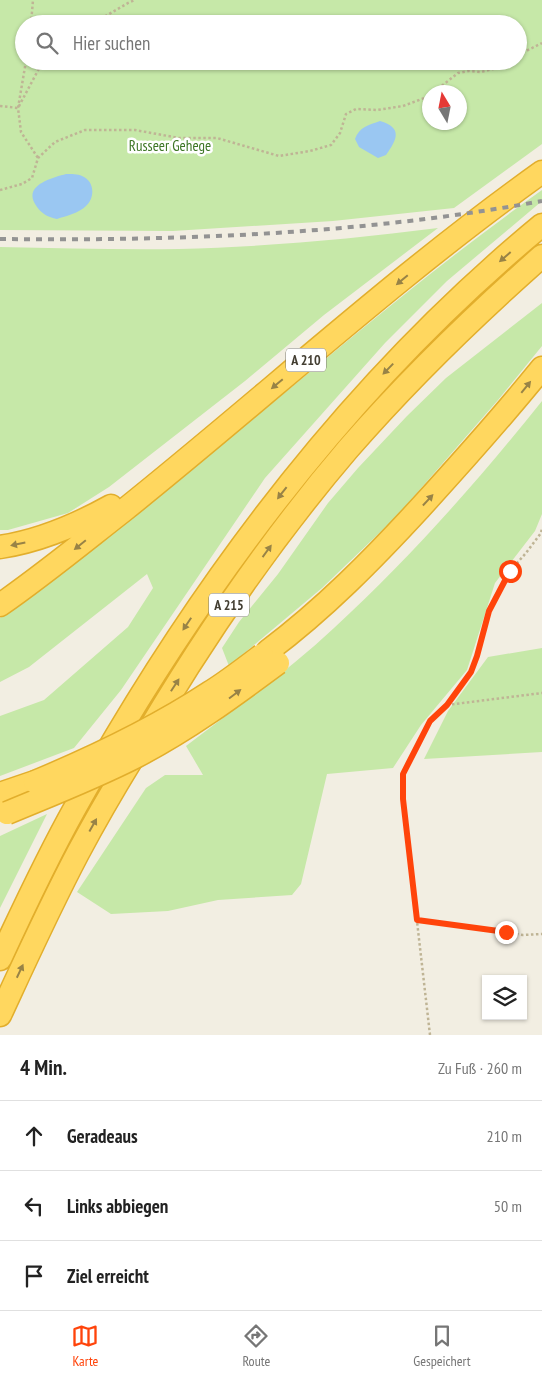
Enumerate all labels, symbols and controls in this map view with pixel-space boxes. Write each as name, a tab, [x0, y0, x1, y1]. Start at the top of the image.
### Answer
search box	[15, 15, 527, 70]
icon: search	[33, 29, 61, 57]
text: Hier suchen	[73, 31, 150, 55]
north arrow	[422, 85, 467, 130]
park label: Russeer Gehege	[129, 136, 211, 155]
one-way arrow	[499, 251, 512, 262]
one-way arrow	[395, 275, 408, 286]
road number: A 210	[286, 348, 326, 372]
one-way arrow	[382, 363, 394, 375]
one-way arrow	[271, 379, 284, 390]
one-way arrow	[521, 381, 532, 394]
one-way arrow	[277, 486, 288, 499]
one-way arrow	[422, 494, 434, 506]
one-way arrow	[11, 540, 26, 548]
one-way arrow	[73, 540, 86, 551]
one-way arrow	[262, 544, 272, 558]
route start	[499, 560, 522, 583]
road number: A 215	[209, 594, 249, 616]
one-way arrow	[182, 617, 192, 631]
one-way arrow	[171, 679, 180, 692]
one-way arrow	[228, 689, 241, 700]
one-way arrow	[89, 818, 97, 833]
route end	[495, 921, 518, 944]
one-way arrow	[17, 964, 25, 978]
map controls	[482, 975, 527, 1020]
button: layers	[482, 975, 527, 1020]
text: 4 Min.	[20, 1054, 67, 1081]
text: Zu Fuß · 260 m	[438, 1058, 522, 1078]
icon: ahead	[20, 1122, 48, 1150]
text: Geradeaus	[67, 1124, 138, 1148]
text: 210 m	[487, 1126, 522, 1146]
icon: left	[20, 1192, 48, 1220]
text: Links abbiegen	[67, 1194, 168, 1218]
text: 50 m	[494, 1196, 522, 1216]
icon: arrive	[20, 1262, 48, 1290]
text: Ziel erreicht	[67, 1264, 149, 1288]
tab: Karte	[71, 1322, 99, 1370]
tab: Route	[242, 1322, 270, 1370]
tab: Gespeichert	[413, 1322, 471, 1370]

